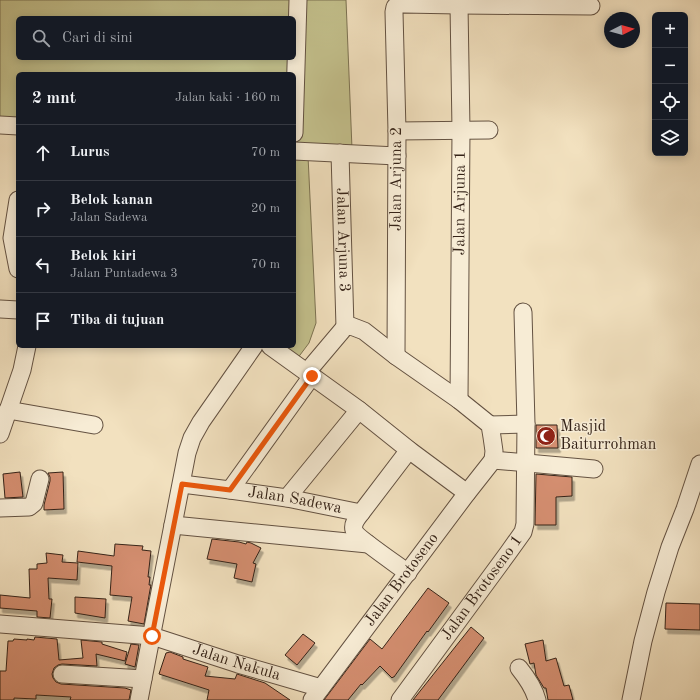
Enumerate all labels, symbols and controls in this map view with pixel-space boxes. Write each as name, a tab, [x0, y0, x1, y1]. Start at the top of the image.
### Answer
north arrow	[604, 12, 640, 48]
map controls	[652, 12, 688, 156]
button: +	[652, 12, 688, 48]
search box	[16, 16, 296, 60]
icon: search	[30, 27, 52, 49]
text: Cari di sini	[62, 31, 133, 46]
button: −	[652, 48, 688, 84]
button: locate	[652, 84, 688, 120]
text: 2 mnt	[32, 90, 76, 107]
text: Jalan kaki · 160 m	[175, 91, 280, 104]
button: layers	[652, 120, 688, 156]
street label: Jalan Arjuna 2	[389, 127, 405, 231]
icon: ahead	[32, 142, 54, 164]
text: Lurus	[70, 145, 110, 160]
text: 70 m	[251, 146, 280, 159]
street label: Jalan Arjuna 1	[452, 151, 469, 255]
street label: Jalan Arjuna 3	[333, 187, 352, 293]
text: Belok kanan	[70, 193, 153, 208]
icon: right	[32, 198, 54, 220]
text: 20 m	[251, 202, 280, 215]
text: Jalan Sadewa	[70, 211, 147, 224]
text: Belok kiri	[70, 249, 136, 264]
icon: left	[32, 254, 54, 276]
text: 70 m	[251, 258, 280, 271]
text: Jalan Puntadewa 3	[70, 267, 178, 280]
icon: arrive	[32, 310, 54, 332]
text: Tiba di tujuan	[70, 313, 164, 328]
route end	[303, 367, 321, 385]
place label: Masjid Baiturrohman	[560, 419, 657, 453]
mosque icon: Masjid Baiturrohman	[535, 425, 557, 447]
street label: Jalan Sadewa	[247, 485, 343, 517]
street label: Jalan Brotoseno	[362, 530, 442, 630]
street label: Jalan Brotoseno 1	[439, 533, 526, 643]
route start	[143, 627, 161, 645]
street label: Jalan Nakula	[190, 642, 282, 684]

